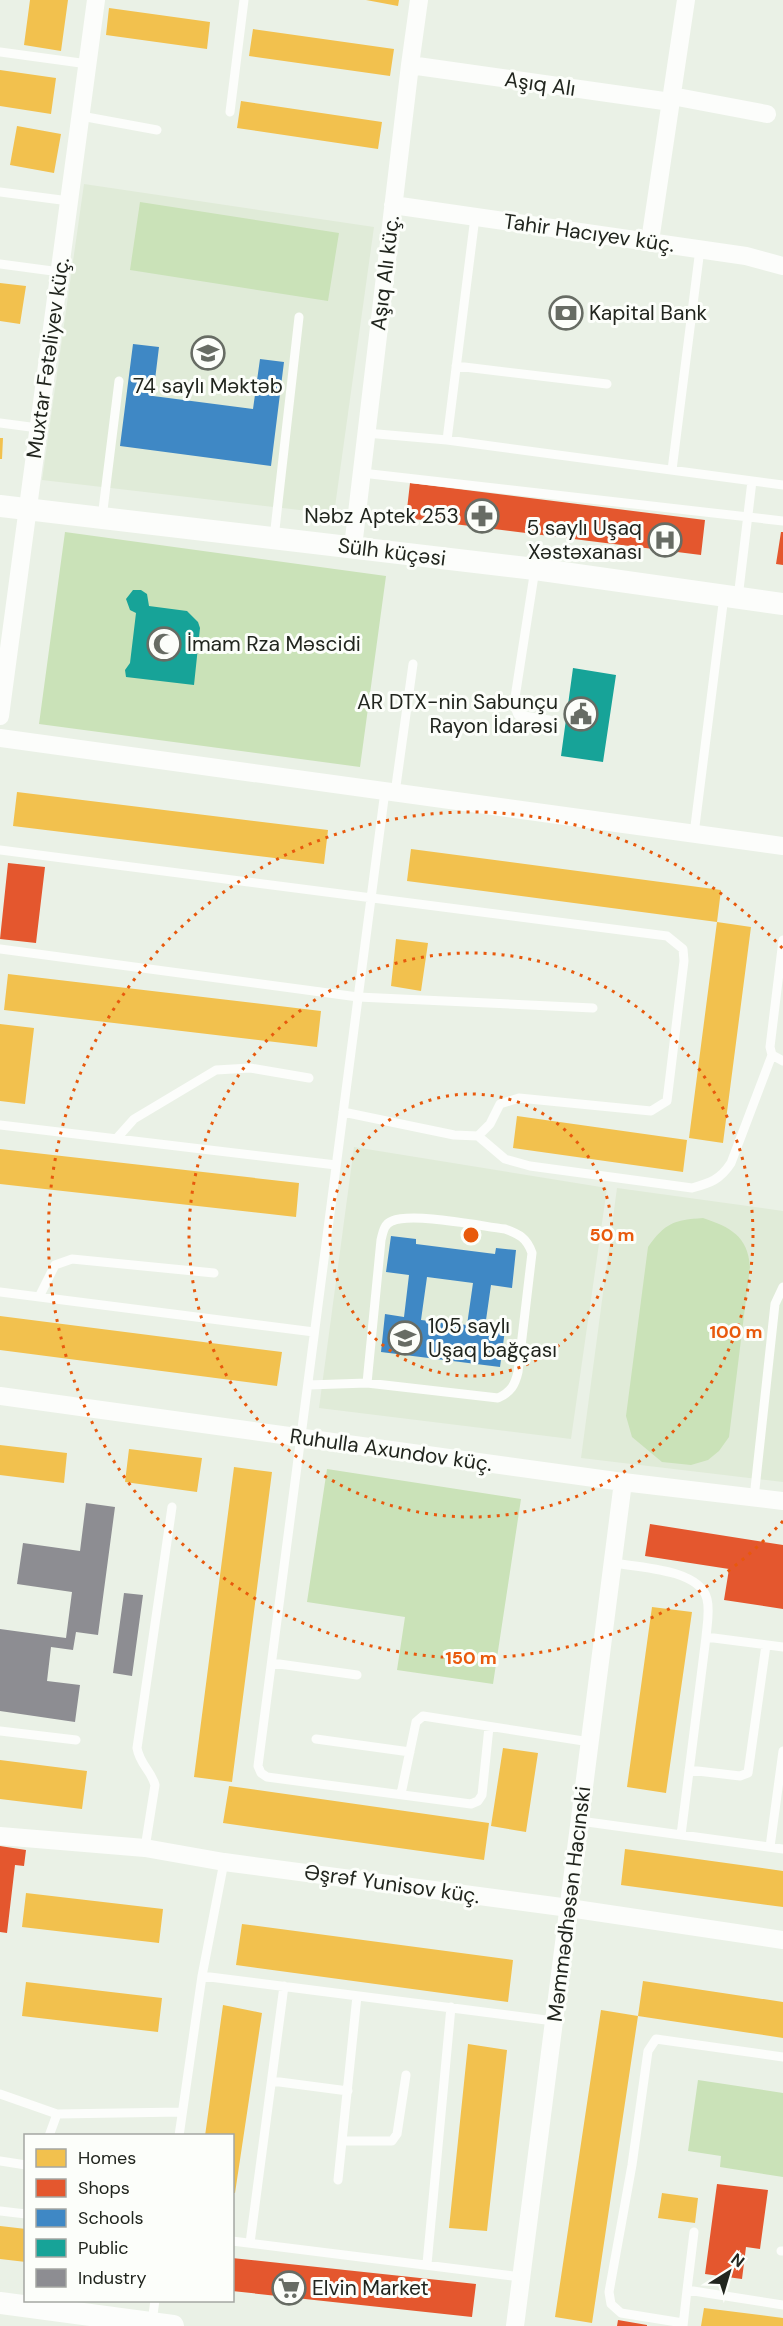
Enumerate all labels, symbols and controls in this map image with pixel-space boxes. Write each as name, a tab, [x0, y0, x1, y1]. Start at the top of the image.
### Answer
street label: Aşıq Alı	[503, 65, 577, 103]
street label: Tahir Hacıyev küç.	[502, 207, 676, 259]
street label: Aşıq Alı küç.	[364, 214, 406, 332]
street label: Muxtar Fətəliyev küç.	[20, 256, 76, 460]
bank icon: Kapital Bank	[548, 295, 584, 331]
place label: Kapital Bank	[589, 299, 707, 327]
school or university icon: 74 saylı Məktəb	[190, 335, 226, 371]
place label: 74 saylı Məktəb	[133, 372, 283, 400]
pharmacy icon: Nəbz Aptek 253	[464, 498, 500, 534]
place label: Nəbz Aptek 253	[304, 502, 459, 530]
place label: 5 saylı Uşaq Xəstəxanası	[526, 514, 642, 566]
hospital icon: 5 saylı Uşaq Xəstəxanası	[647, 522, 683, 558]
street label: Sülh küçəsi	[336, 531, 448, 573]
mosque icon: İmam Rza Məscidi	[146, 626, 182, 662]
place label: İmam Rza Məscidi	[187, 630, 361, 658]
place label: AR DTX-nin Sabunçu Rayon İdarəsi	[357, 688, 558, 740]
public building icon: AR DTX-nin Sabunçu Rayon İdarəsi	[563, 696, 599, 732]
text: 50 m	[589, 1223, 635, 1247]
centre of rings	[461, 1225, 481, 1245]
place label: 105 saylı Uşaq bağçası	[428, 1312, 557, 1364]
school or university icon: 105 saylı Uşaq bağçası	[387, 1320, 423, 1356]
text: 100 m	[709, 1320, 763, 1344]
street label: Ruhulla Axundov küç.	[288, 1422, 494, 1478]
text: 150 m	[445, 1646, 497, 1670]
street label: Məmmədhəsən Hacınski	[541, 1785, 597, 2023]
street label: Əşrəf Yunisov küç.	[303, 1858, 481, 1910]
legend	[24, 2134, 234, 2302]
text: Homes	[78, 2146, 136, 2170]
text: Shops	[78, 2176, 130, 2200]
text: Schools	[78, 2206, 143, 2230]
text: Public	[78, 2236, 129, 2260]
north arrow	[699, 2242, 759, 2302]
text: N	[727, 2249, 749, 2272]
text: Industry	[78, 2266, 147, 2290]
supermarket icon: Elvin Market	[271, 2270, 307, 2306]
place label: Elvin Market	[312, 2274, 429, 2302]

